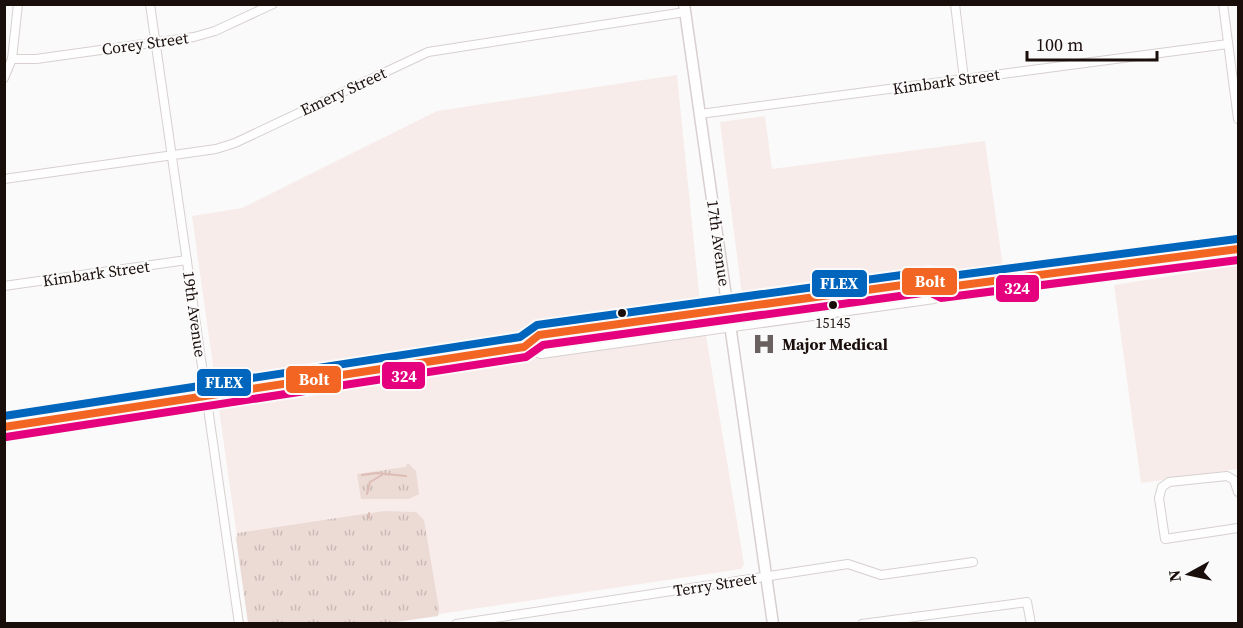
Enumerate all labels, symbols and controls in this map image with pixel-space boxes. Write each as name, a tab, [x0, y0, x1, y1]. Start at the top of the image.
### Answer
scale bar	[1027, 24, 1158, 62]
street label: Corey Street	[101, 26, 190, 60]
text: 100 m	[1036, 32, 1083, 57]
street label: Emery Street	[296, 61, 390, 121]
street label: Kimbark Street	[891, 63, 1002, 99]
street label: 17th Avenue	[702, 198, 736, 288]
street label: Kimbark Street	[41, 255, 152, 291]
line badge: Bolt	[901, 267, 958, 296]
street label: 19th Avenue	[178, 269, 212, 359]
line badge: FLEX	[811, 269, 868, 298]
text: Bolt	[915, 270, 945, 292]
text: FLEX	[820, 272, 859, 294]
line badge: 324	[995, 274, 1040, 303]
text: 324	[1004, 277, 1030, 299]
marker: 15145	[827, 299, 839, 311]
unlabelled marker	[616, 307, 628, 319]
place label: 15145	[816, 313, 851, 333]
hospital icon: Major Medical	[751, 331, 777, 357]
place label: Major Medical	[782, 333, 888, 355]
line badge: 324	[381, 361, 426, 390]
line badge: Bolt	[285, 365, 342, 394]
text: 324	[391, 365, 417, 387]
line badge: FLEX	[196, 368, 252, 397]
text: Bolt	[299, 368, 329, 390]
text: FLEX	[205, 371, 244, 393]
north arrow	[1159, 544, 1219, 604]
street label: Terry Street	[672, 566, 759, 601]
text: N	[1162, 568, 1186, 583]

